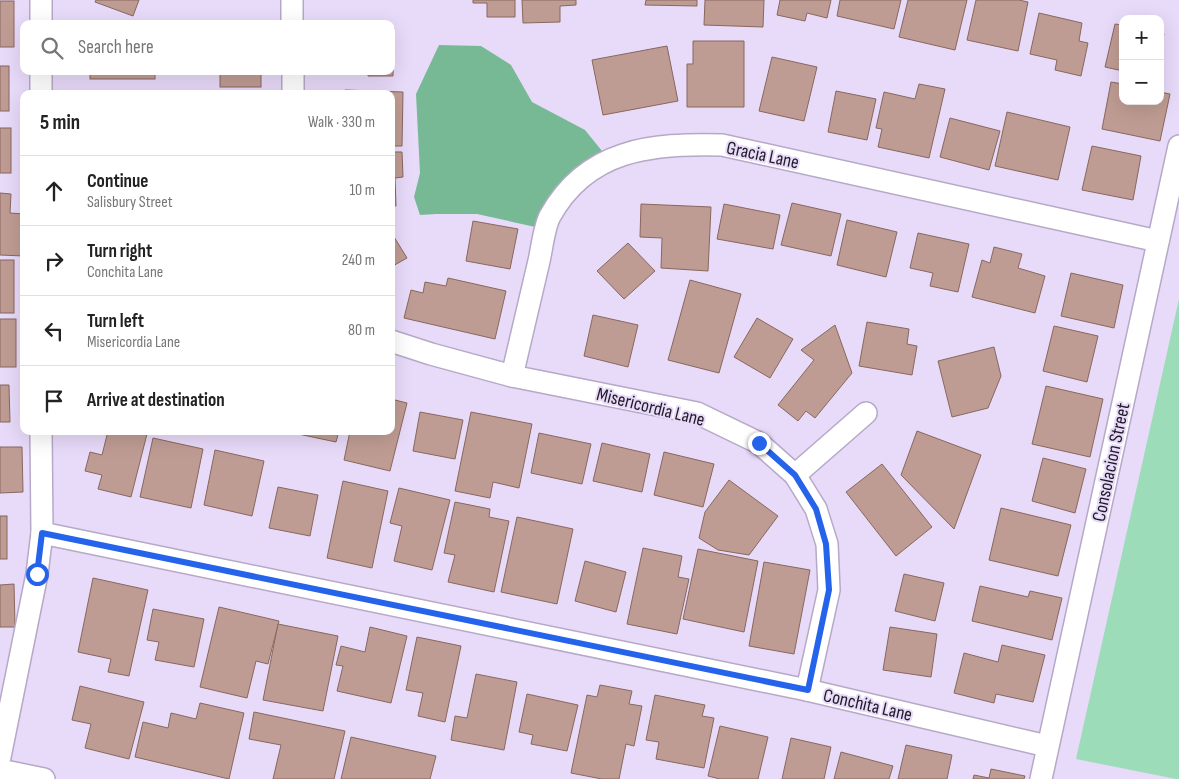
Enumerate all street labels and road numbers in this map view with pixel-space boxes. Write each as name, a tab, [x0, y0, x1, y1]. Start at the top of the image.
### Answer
street label: Gracia Lane	[724, 137, 801, 174]
street label: Misericordia Lane	[594, 383, 707, 432]
street label: Consolacion Street	[1088, 401, 1135, 524]
street label: Conchita Lane	[821, 684, 914, 727]

